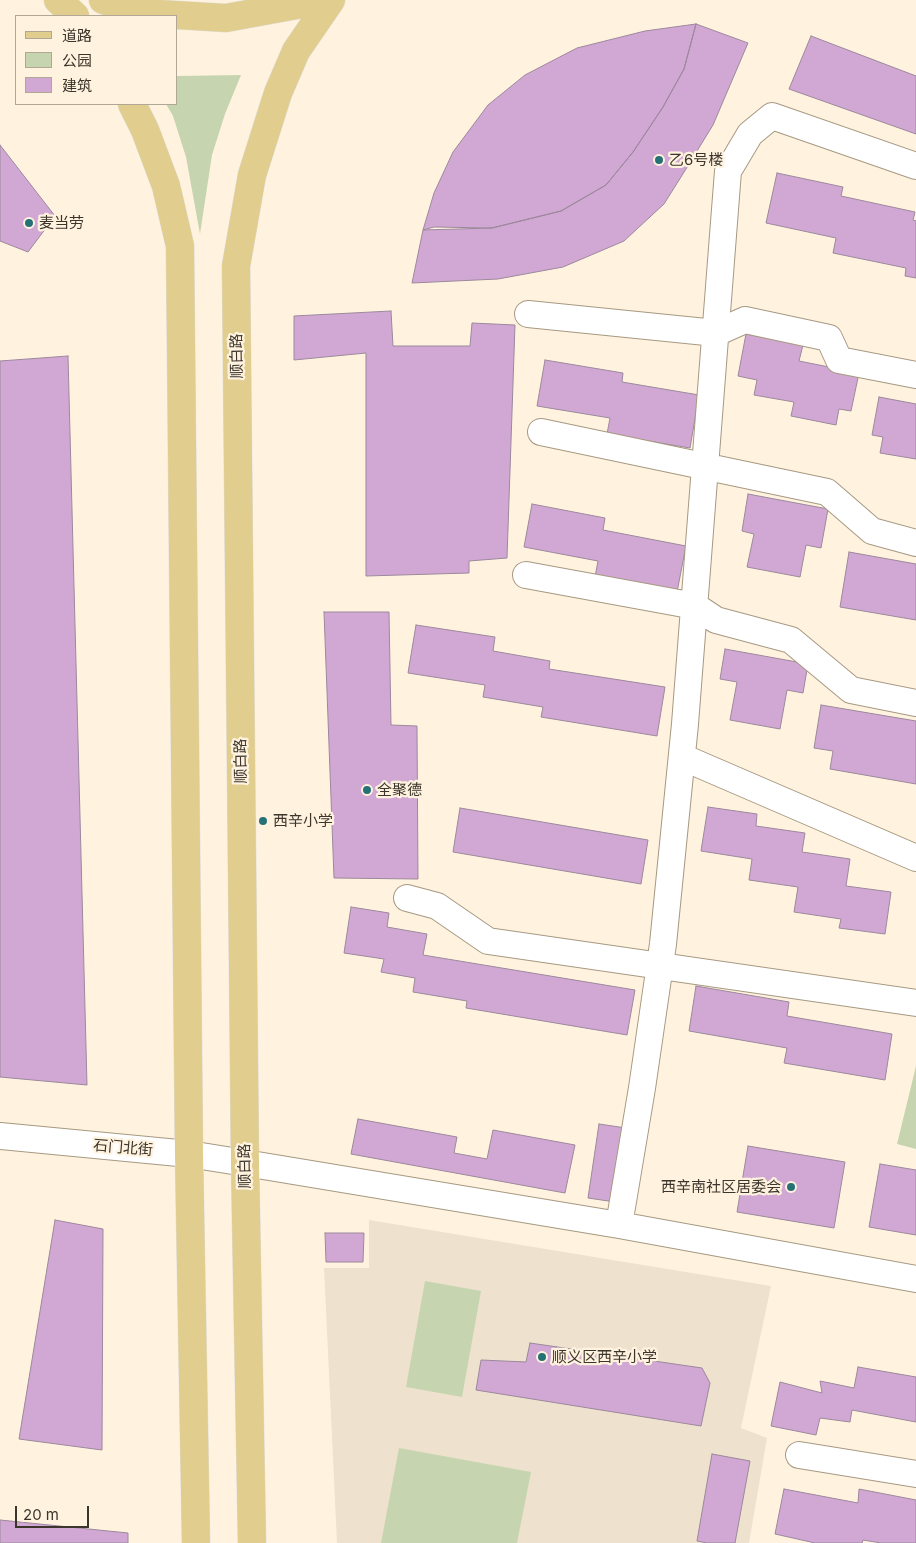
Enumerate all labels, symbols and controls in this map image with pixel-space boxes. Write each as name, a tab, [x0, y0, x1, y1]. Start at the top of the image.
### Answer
legend	[15, 15, 178, 105]
text: 道路	[62, 26, 92, 45]
text: 公园	[62, 51, 92, 70]
text: 建筑	[62, 76, 92, 95]
place label: 乙6号楼	[669, 151, 723, 169]
marker: 乙6号楼	[653, 154, 665, 166]
place label: 麦当劳	[39, 214, 84, 232]
marker: 麦当劳	[23, 217, 35, 229]
street label: 顺白路	[228, 333, 246, 379]
street label: 顺白路	[232, 738, 250, 784]
place label: 全聚德	[377, 781, 422, 799]
marker: 全聚德	[361, 784, 373, 796]
place label: 西辛小学	[273, 812, 333, 830]
marker: 西辛小学	[257, 815, 269, 827]
street label: 石门北街	[92, 1136, 154, 1160]
street label: 顺白路	[236, 1143, 254, 1189]
place label: 西辛南社区居委会	[661, 1178, 781, 1196]
marker: 西辛南社区居委会	[785, 1181, 797, 1193]
place label: 顺义区西辛小学	[552, 1348, 657, 1366]
marker: 顺义区西辛小学	[536, 1351, 548, 1363]
scale bar	[18, 1496, 91, 1528]
text: 20 m	[23, 1505, 59, 1524]

